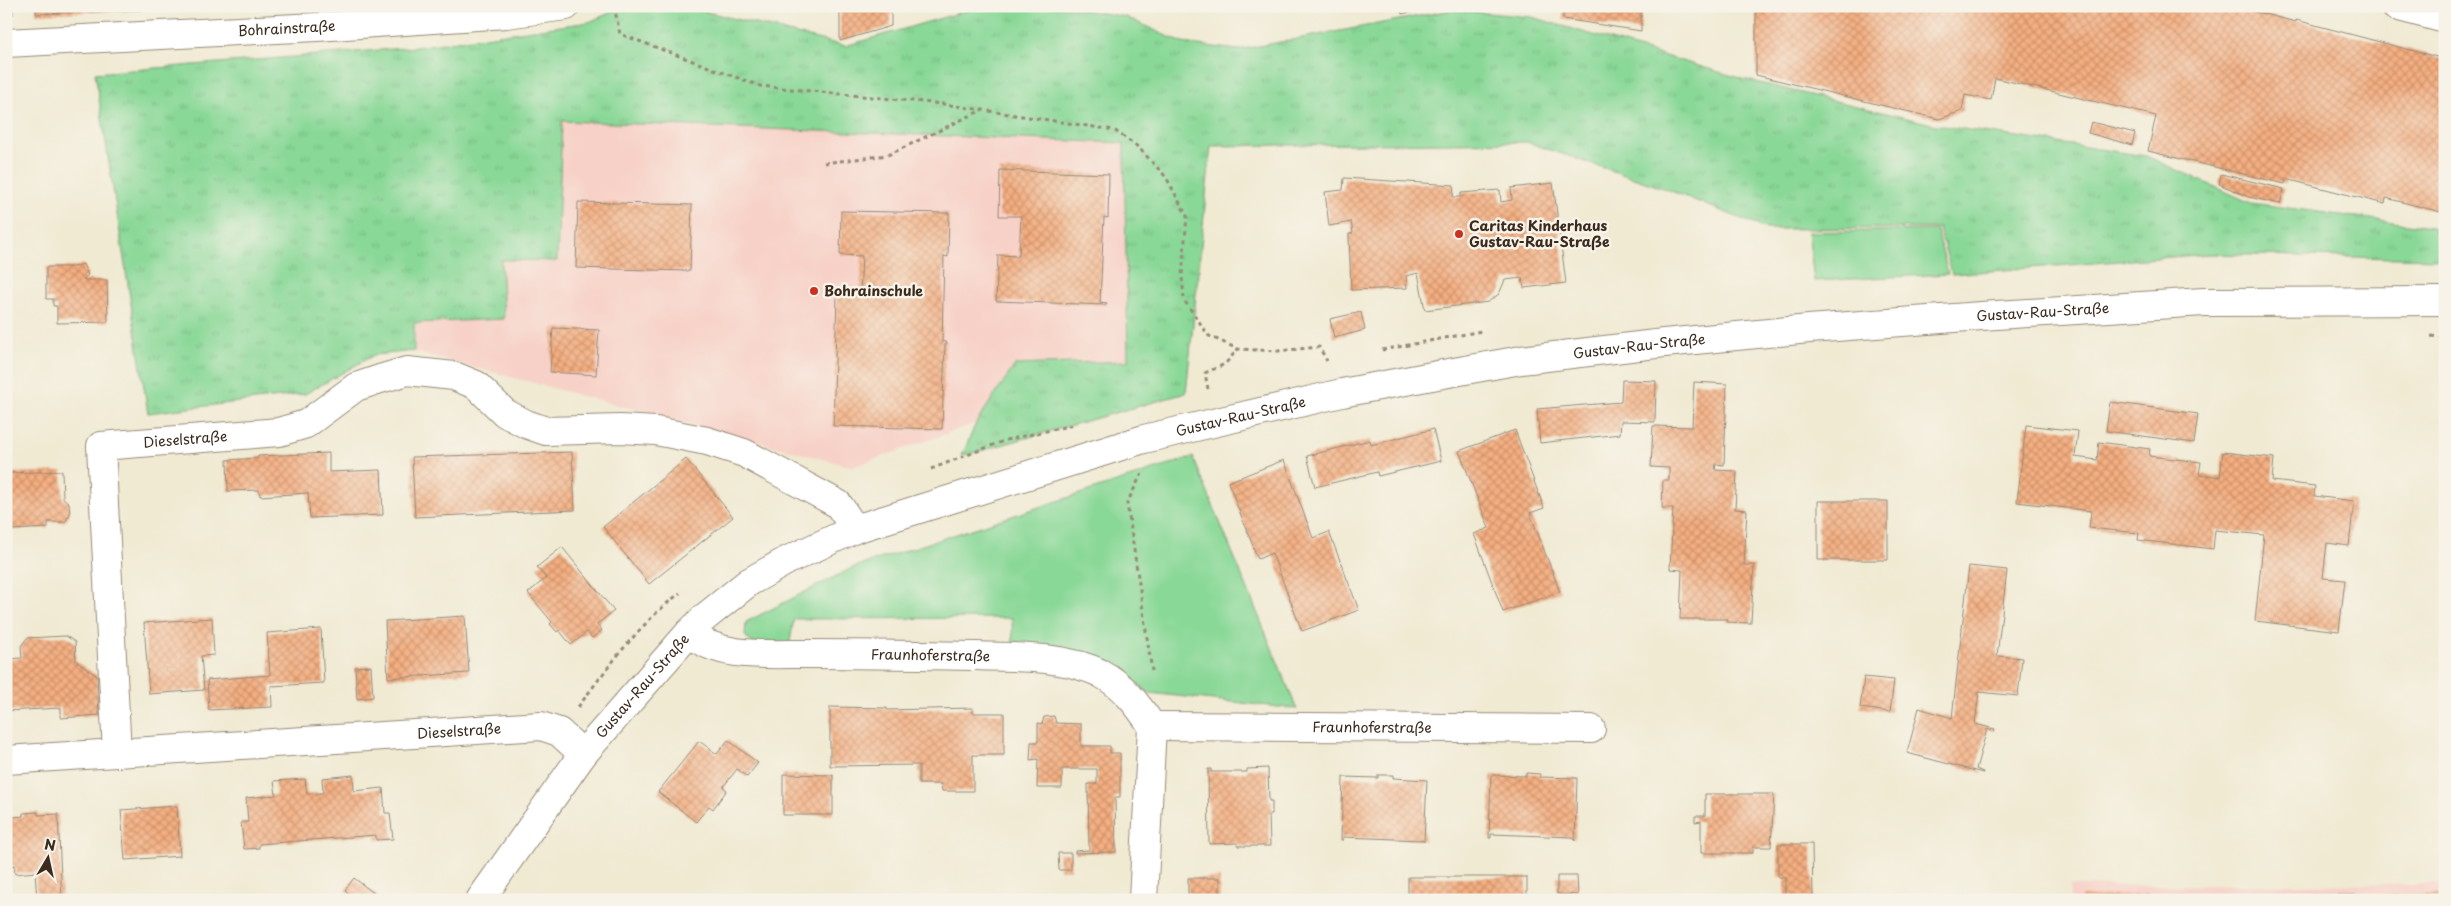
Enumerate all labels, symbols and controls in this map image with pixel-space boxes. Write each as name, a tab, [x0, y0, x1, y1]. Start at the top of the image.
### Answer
street label: Bohrainstraße	[237, 15, 336, 41]
place label: Caritas Kinderhaus Gustav-Rau-Straße	[1469, 215, 1610, 252]
marker: Caritas Kinderhaus Gustav-Rau-Straße	[1453, 228, 1465, 240]
place label: Bohrainschule	[824, 280, 923, 301]
marker: Bohrainschule	[808, 285, 820, 297]
street label: Gustav-Rau-Straße	[1976, 297, 2110, 326]
street label: Gustav-Rau-Straße	[1572, 328, 1706, 364]
street label: Gustav-Rau-Straße	[1174, 391, 1308, 441]
street label: Dieselstraße	[143, 425, 228, 453]
street label: Gustav-Rau-Straße	[590, 629, 694, 743]
street label: Fraunhoferstraße	[871, 643, 990, 667]
street label: Fraunhoferstraße	[1312, 716, 1432, 738]
street label: Dieselstraße	[416, 718, 502, 744]
text: N	[43, 833, 57, 856]
north arrow	[22, 834, 72, 884]

